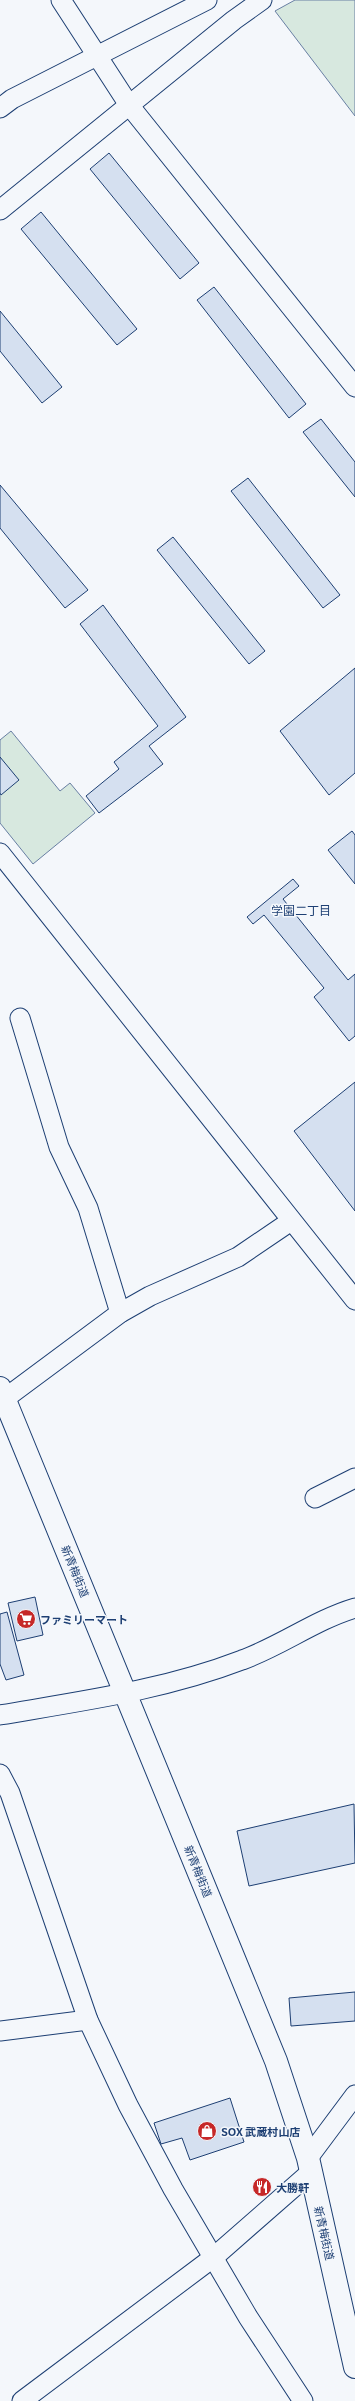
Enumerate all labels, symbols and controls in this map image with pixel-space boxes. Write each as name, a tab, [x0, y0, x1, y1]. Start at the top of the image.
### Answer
district label: 学園二丁目	[271, 901, 331, 918]
street label: 新青梅街道	[58, 1543, 94, 1599]
supermarket icon: ファミリーマート	[15, 1608, 37, 1630]
place label: ファミリーマート	[40, 1611, 128, 1627]
street label: 新青梅街道	[181, 1843, 217, 1899]
shop icon: SOX 武蔵村山店	[196, 2120, 218, 2142]
place label: SOX 武蔵村山店	[221, 2123, 300, 2139]
restaurant icon: 大勝軒	[251, 2176, 273, 2198]
place label: 大勝軒	[276, 2179, 309, 2195]
street label: 新青梅街道	[311, 2204, 339, 2262]

